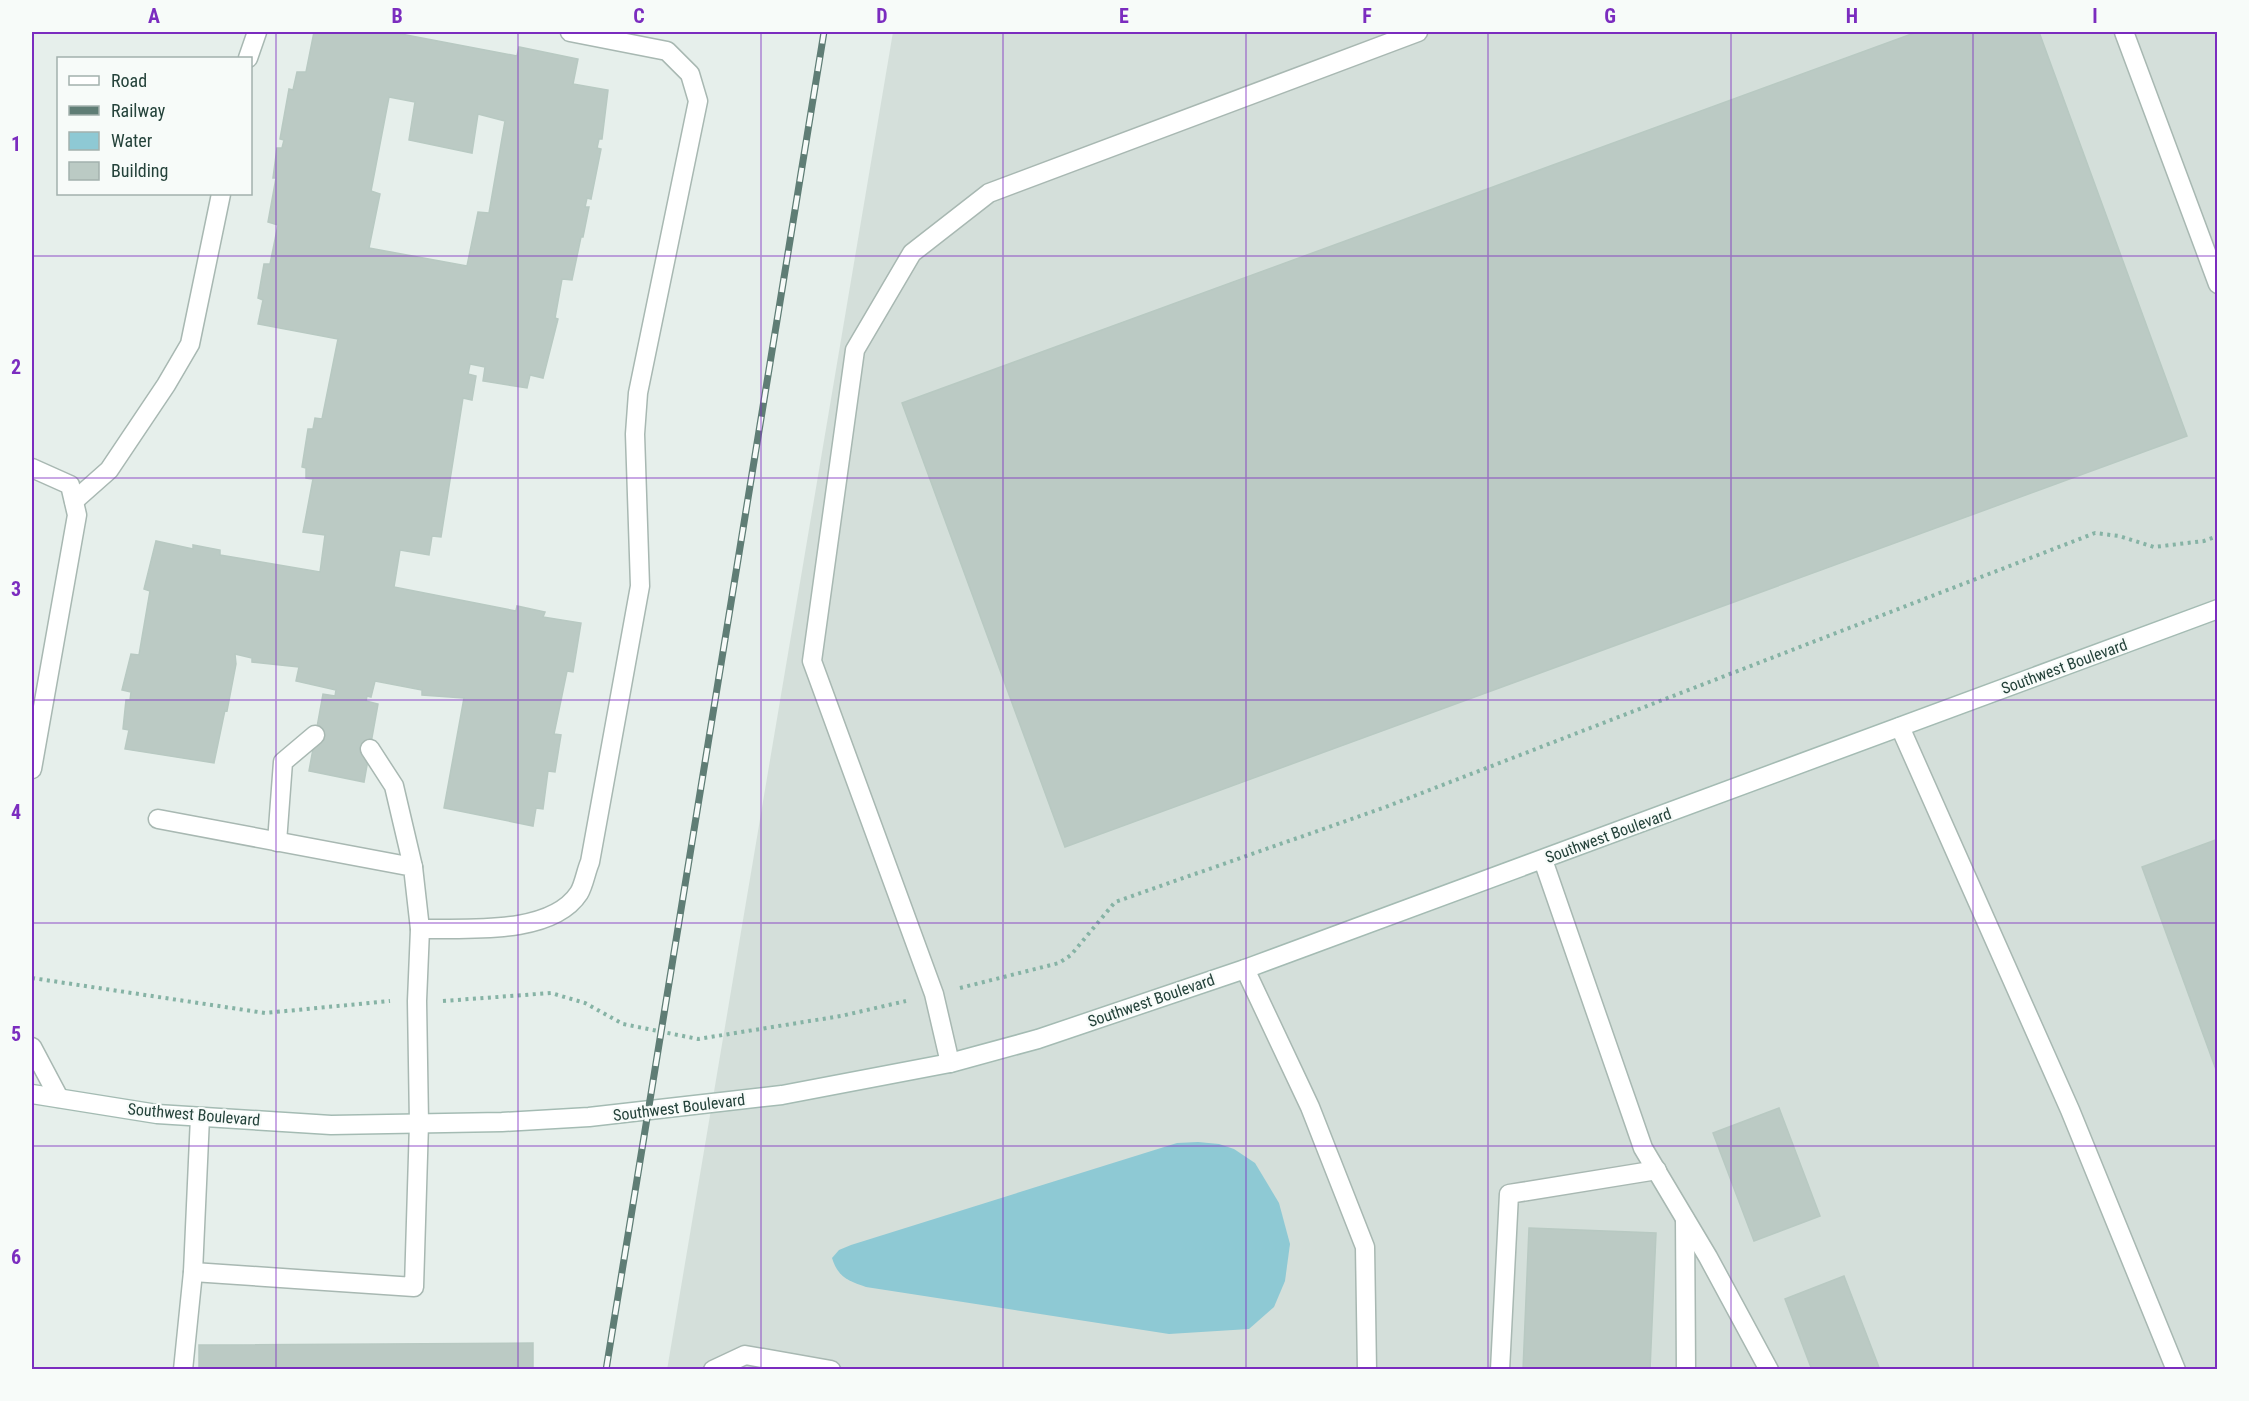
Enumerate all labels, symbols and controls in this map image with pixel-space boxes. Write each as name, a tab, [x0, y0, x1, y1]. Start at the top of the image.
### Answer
text: A	[148, 4, 160, 28]
text: B	[391, 4, 403, 28]
text: C	[633, 4, 645, 28]
text: D	[876, 4, 888, 28]
text: E	[1119, 4, 1129, 28]
text: F	[1362, 4, 1372, 28]
text: G	[1604, 4, 1616, 28]
text: H	[1846, 4, 1858, 28]
text: I	[2092, 4, 2098, 28]
legend	[57, 57, 252, 195]
text: Road	[111, 70, 147, 91]
text: Railway	[111, 100, 166, 121]
text: Water	[111, 130, 153, 151]
text: 1	[11, 132, 21, 156]
text: Building	[111, 160, 168, 181]
text: 2	[11, 355, 21, 379]
text: 3	[11, 577, 21, 601]
street label: Southwest Boulevard	[1999, 635, 2130, 698]
text: 4	[11, 800, 21, 824]
street label: Southwest Boulevard	[1543, 804, 1674, 867]
street label: Southwest Boulevard	[1085, 970, 1217, 1031]
text: 5	[11, 1022, 21, 1046]
street label: Southwest Boulevard	[612, 1090, 746, 1125]
street label: Southwest Boulevard	[127, 1099, 261, 1130]
text: 6	[11, 1245, 21, 1269]

